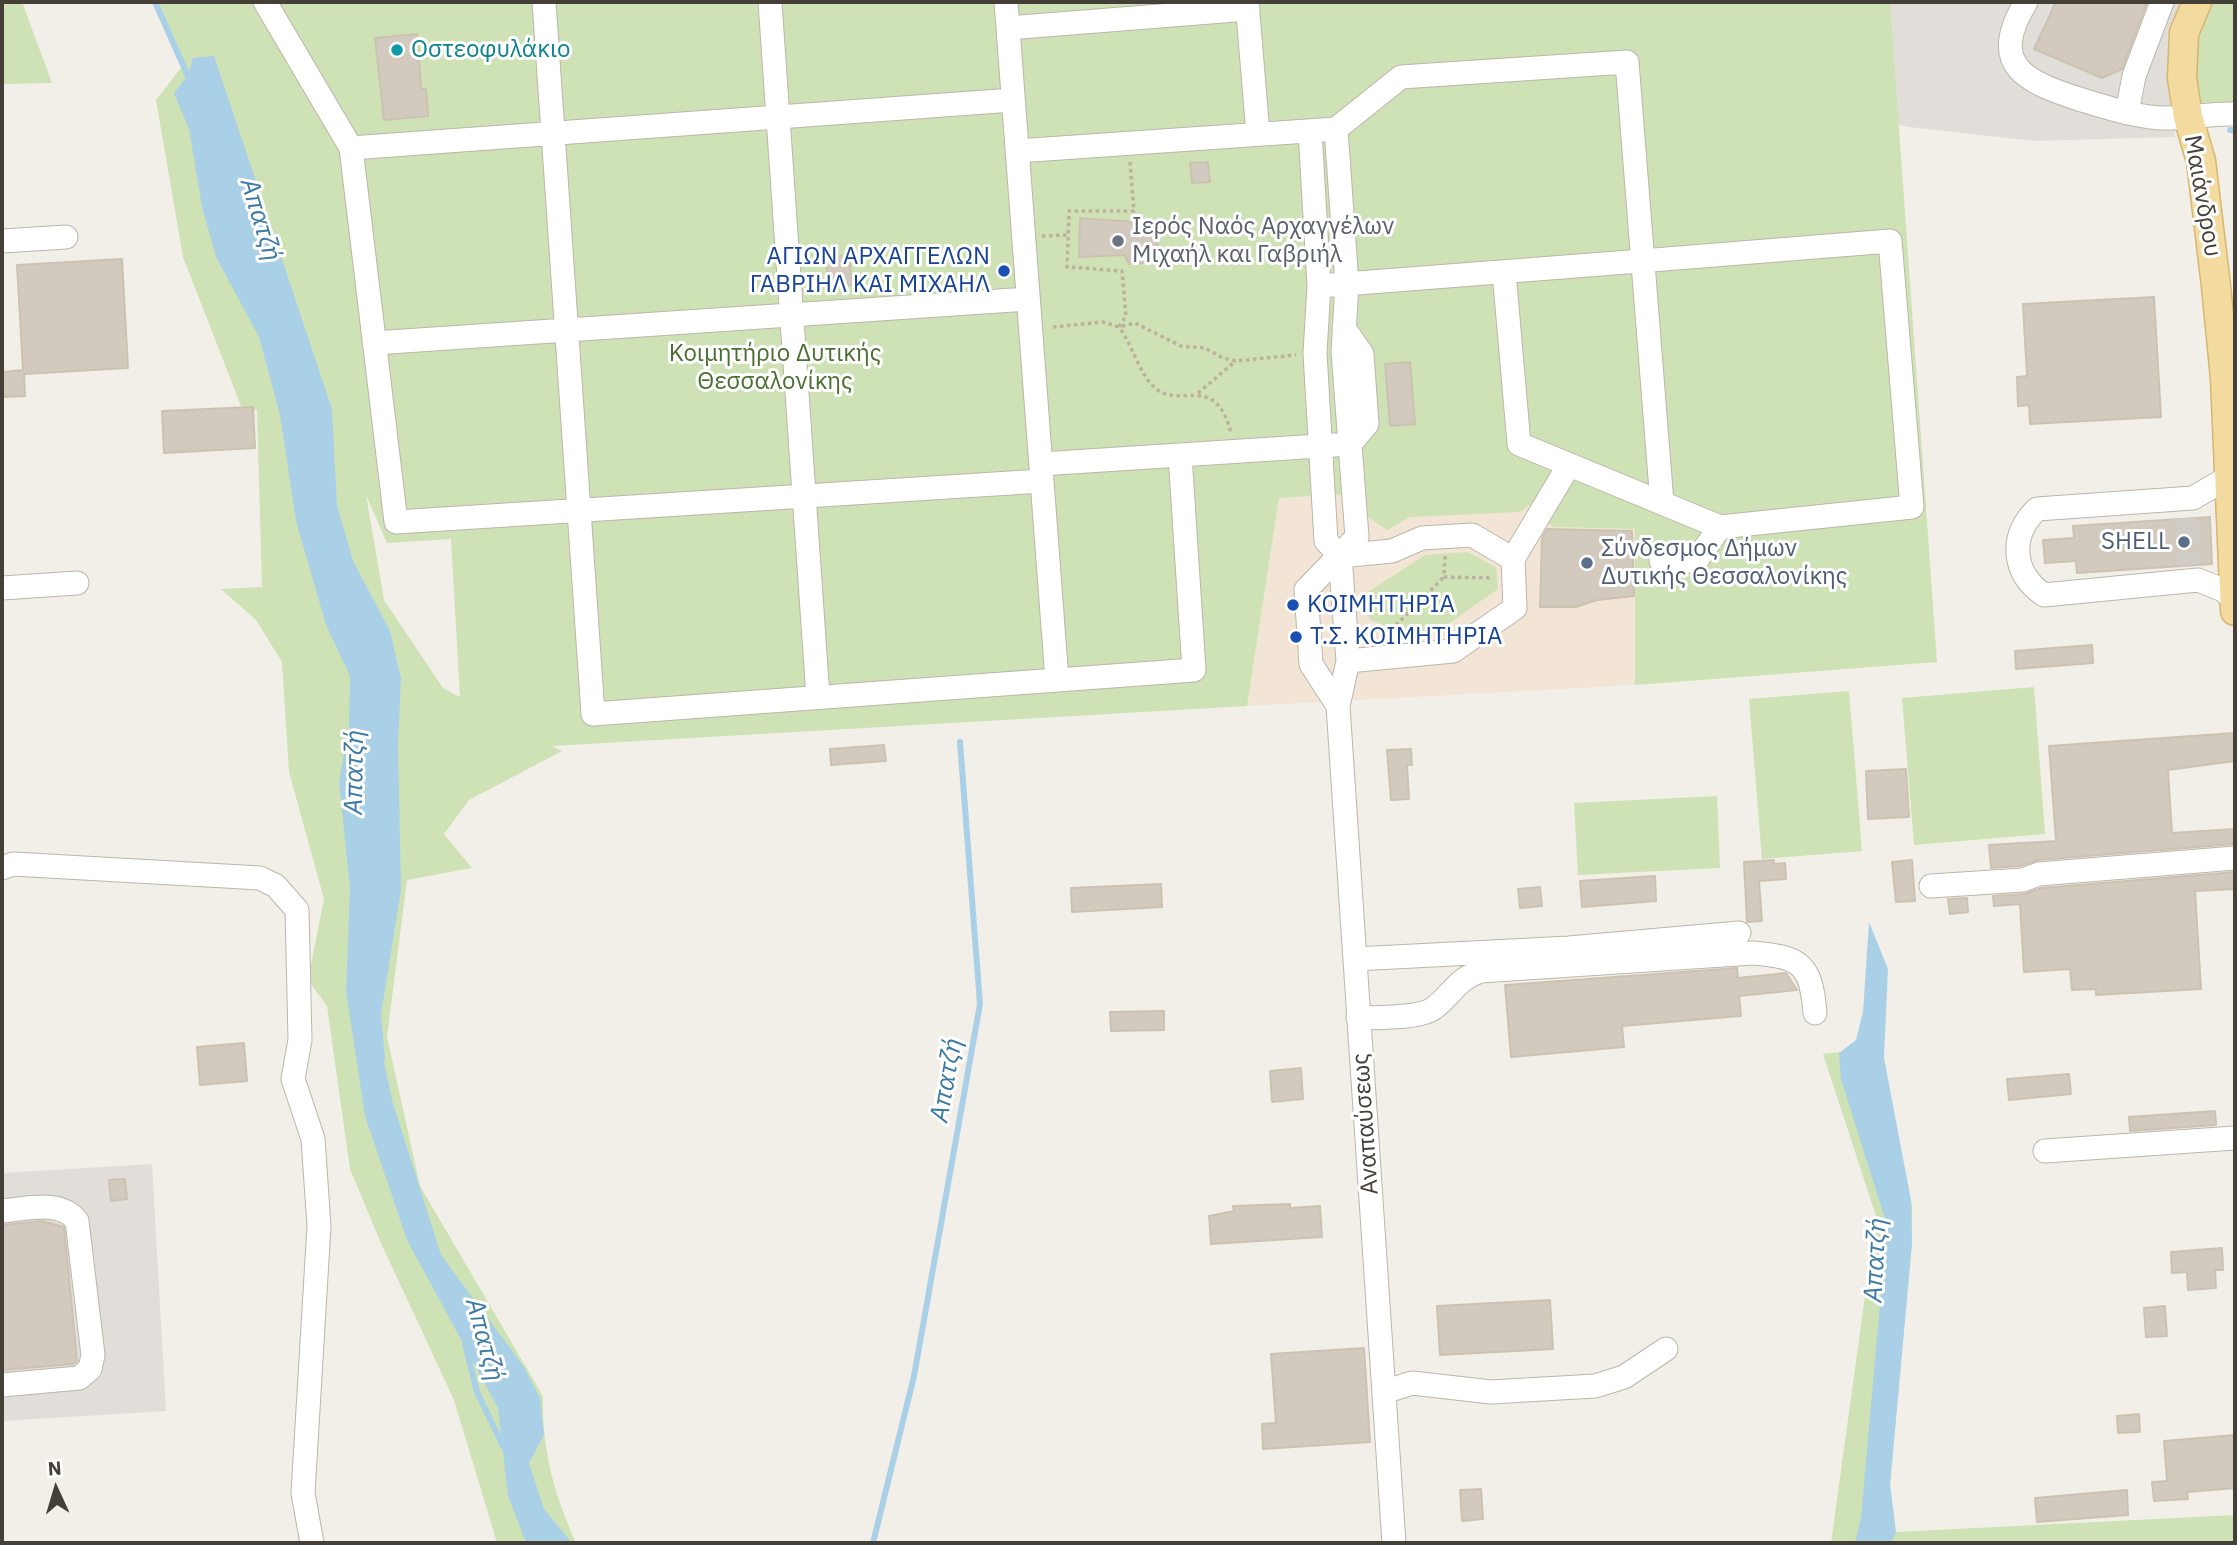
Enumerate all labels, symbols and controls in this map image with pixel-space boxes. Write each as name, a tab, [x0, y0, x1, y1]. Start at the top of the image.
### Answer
place label: Οστεοφυλάκιο	[411, 36, 570, 64]
marker: Οστεοφυλάκιο	[389, 42, 405, 58]
street label: Μαιάνδρου	[2177, 133, 2227, 259]
water label: Απατζή	[233, 175, 287, 265]
place label: Ιερός Ναός Αρχαγγέλων Μιχαήλ και Γαβριήλ	[1132, 213, 1394, 269]
marker: Ιερός Ναός Αρχαγγέλων Μιχαήλ και Γαβριήλ	[1110, 233, 1126, 249]
place label: ΑΓΙΩΝ ΑΡΧΑΓΓΕΛΩΝ ΓΑΒΡΙΗΛ ΚΑΙ ΜΙΧΑΗΛ	[750, 243, 990, 299]
marker: ΑΓΙΩΝ ΑΡΧΑΓΓΕΛΩΝ ΓΑΒΡΙΗΛ ΚΑΙ ΜΙΧΑΗΛ	[996, 263, 1012, 279]
park label: Κοιμητήριο Δυτικής Θεσσαλονίκης	[669, 340, 881, 396]
place label: SHELL	[2101, 528, 2170, 556]
marker: SHELL	[2176, 534, 2192, 550]
place label: Σύνδεσμος Δήμων Δυτικής Θεσσαλονίκης	[1601, 535, 1847, 591]
marker: Σύνδεσμος Δήμων Δυτικής Θεσσαλονίκης	[1579, 555, 1595, 571]
place label: ΚΟΙΜΗΤΗΡΙΑ	[1307, 591, 1455, 619]
marker: ΚΟΙΜΗΤΗΡΙΑ	[1285, 597, 1301, 613]
place label: Τ.Σ. ΚΟΙΜΗΤΗΡΙΑ	[1310, 623, 1502, 651]
marker: Τ.Σ. ΚΟΙΜΗΤΗΡΙΑ	[1288, 629, 1304, 645]
water label: Απατζή	[339, 729, 371, 815]
water label: Απατζή	[924, 1035, 970, 1125]
street label: Αναπαύσεως	[1347, 1052, 1385, 1196]
water label: Απατζή	[1858, 1217, 1894, 1303]
water label: Απατζή	[458, 1295, 510, 1385]
north arrow	[21, 1454, 91, 1524]
text: N	[47, 1456, 62, 1481]

